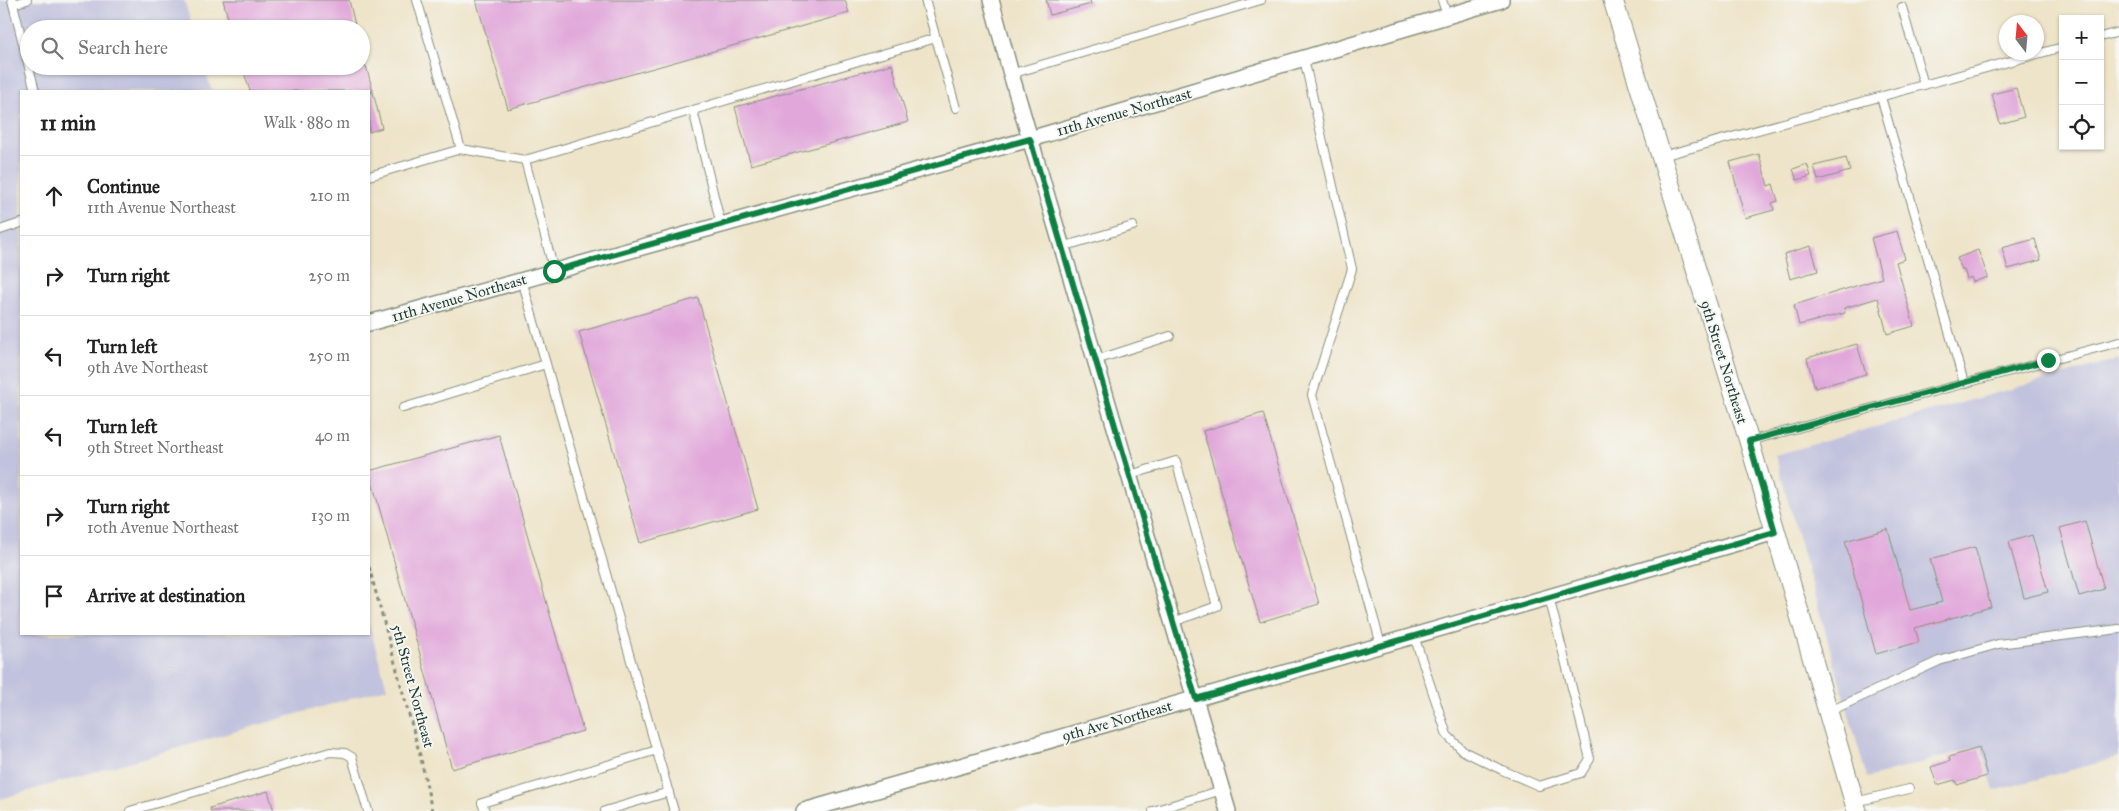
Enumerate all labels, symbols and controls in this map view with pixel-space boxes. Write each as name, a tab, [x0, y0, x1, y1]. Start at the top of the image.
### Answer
north arrow	[1999, 15, 2044, 60]
map controls	[2059, 15, 2104, 150]
button: +	[2059, 15, 2104, 60]
search box	[20, 20, 370, 75]
icon: search	[38, 34, 66, 62]
text: Search here	[78, 36, 168, 59]
button: −	[2059, 60, 2104, 105]
street label: 11th Avenue Northeast	[1054, 84, 1194, 140]
button: locate	[2059, 105, 2104, 150]
text: 11 min	[40, 110, 96, 136]
text: Walk · 880 m	[263, 113, 350, 132]
text: Continue	[87, 175, 160, 198]
icon: ahead	[40, 182, 68, 210]
text: 210 m	[310, 186, 350, 205]
text: 11th Avenue Northeast	[87, 198, 236, 217]
route start	[543, 260, 566, 283]
icon: right	[40, 262, 68, 290]
text: Turn right	[87, 264, 170, 287]
text: 250 m	[309, 266, 350, 285]
street label: 11th Avenue Northeast	[389, 270, 529, 326]
street label: 9th Street Northeast	[1697, 298, 1752, 427]
text: Turn left	[87, 335, 157, 358]
icon: left	[40, 342, 68, 370]
text: 250 m	[309, 346, 350, 365]
route end	[2037, 349, 2060, 372]
text: 9th Ave Northeast	[87, 358, 208, 377]
text: Turn left	[87, 415, 157, 438]
icon: left	[40, 422, 68, 450]
text: 40 m	[315, 426, 350, 445]
text: 9th Street Northeast	[87, 438, 224, 457]
text: Turn right	[87, 495, 170, 518]
icon: right	[40, 502, 68, 530]
text: 130 m	[311, 506, 350, 525]
text: 10th Avenue Northeast	[87, 518, 239, 537]
icon: arrive	[40, 582, 68, 610]
text: Arrive at destination	[87, 584, 245, 607]
street label: 5th Street Northeast	[388, 622, 438, 750]
street label: 9th Ave Northeast	[1060, 697, 1175, 745]

